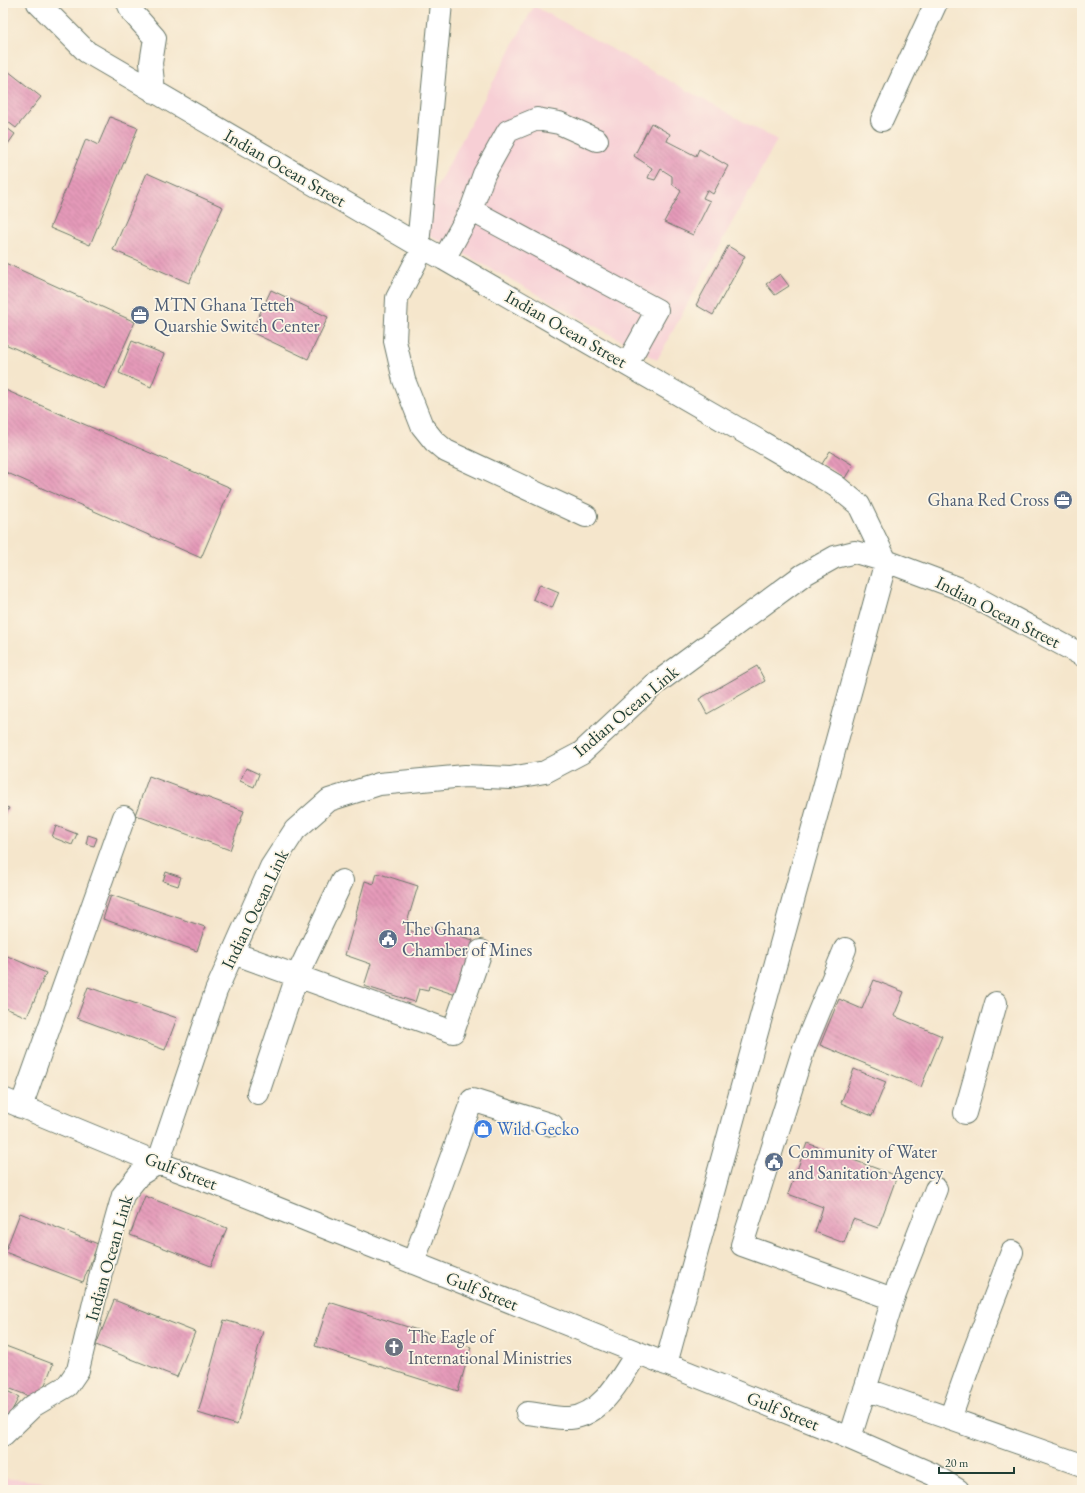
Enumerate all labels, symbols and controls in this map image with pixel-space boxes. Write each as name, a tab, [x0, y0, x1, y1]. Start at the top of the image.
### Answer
street label: Indian Ocean Street	[220, 123, 351, 212]
street label: Indian Ocean Street	[501, 284, 632, 373]
place label: MTN Ghana Tetteh Quarshie Switch Center	[154, 293, 319, 337]
office icon: MTN Ghana Tetteh Quarshie Switch Center	[129, 304, 151, 326]
place label: Ghana Red Cross	[927, 488, 1049, 511]
office icon: Ghana Red Cross	[1052, 489, 1074, 511]
street label: Indian Ocean Street	[932, 570, 1065, 653]
street label: Indian Ocean Link	[568, 660, 683, 761]
street label: Indian Ocean Link	[216, 845, 294, 972]
place label: The Ghana Chamber of Mines	[402, 917, 533, 961]
public building icon: The Ghana Chamber of Mines	[377, 928, 399, 950]
place label: Wild Gecko	[497, 1117, 579, 1140]
shop icon: Wild Gecko	[472, 1118, 494, 1140]
place label: Community of Water and Sanitation Agency	[788, 1140, 944, 1184]
street label: Gulf Street	[142, 1146, 221, 1195]
public building icon: Community of Water and Sanitation Agency	[763, 1151, 785, 1173]
street label: Indian Ocean Link	[80, 1192, 138, 1324]
street label: Gulf Street	[443, 1266, 522, 1316]
place label: The Eagle of International Ministries	[408, 1325, 572, 1369]
church icon: The Eagle of International Ministries	[383, 1336, 405, 1358]
street label: Gulf Street	[744, 1386, 823, 1436]
scale bar	[939, 1449, 1014, 1475]
text: 20 m	[945, 1455, 969, 1471]

